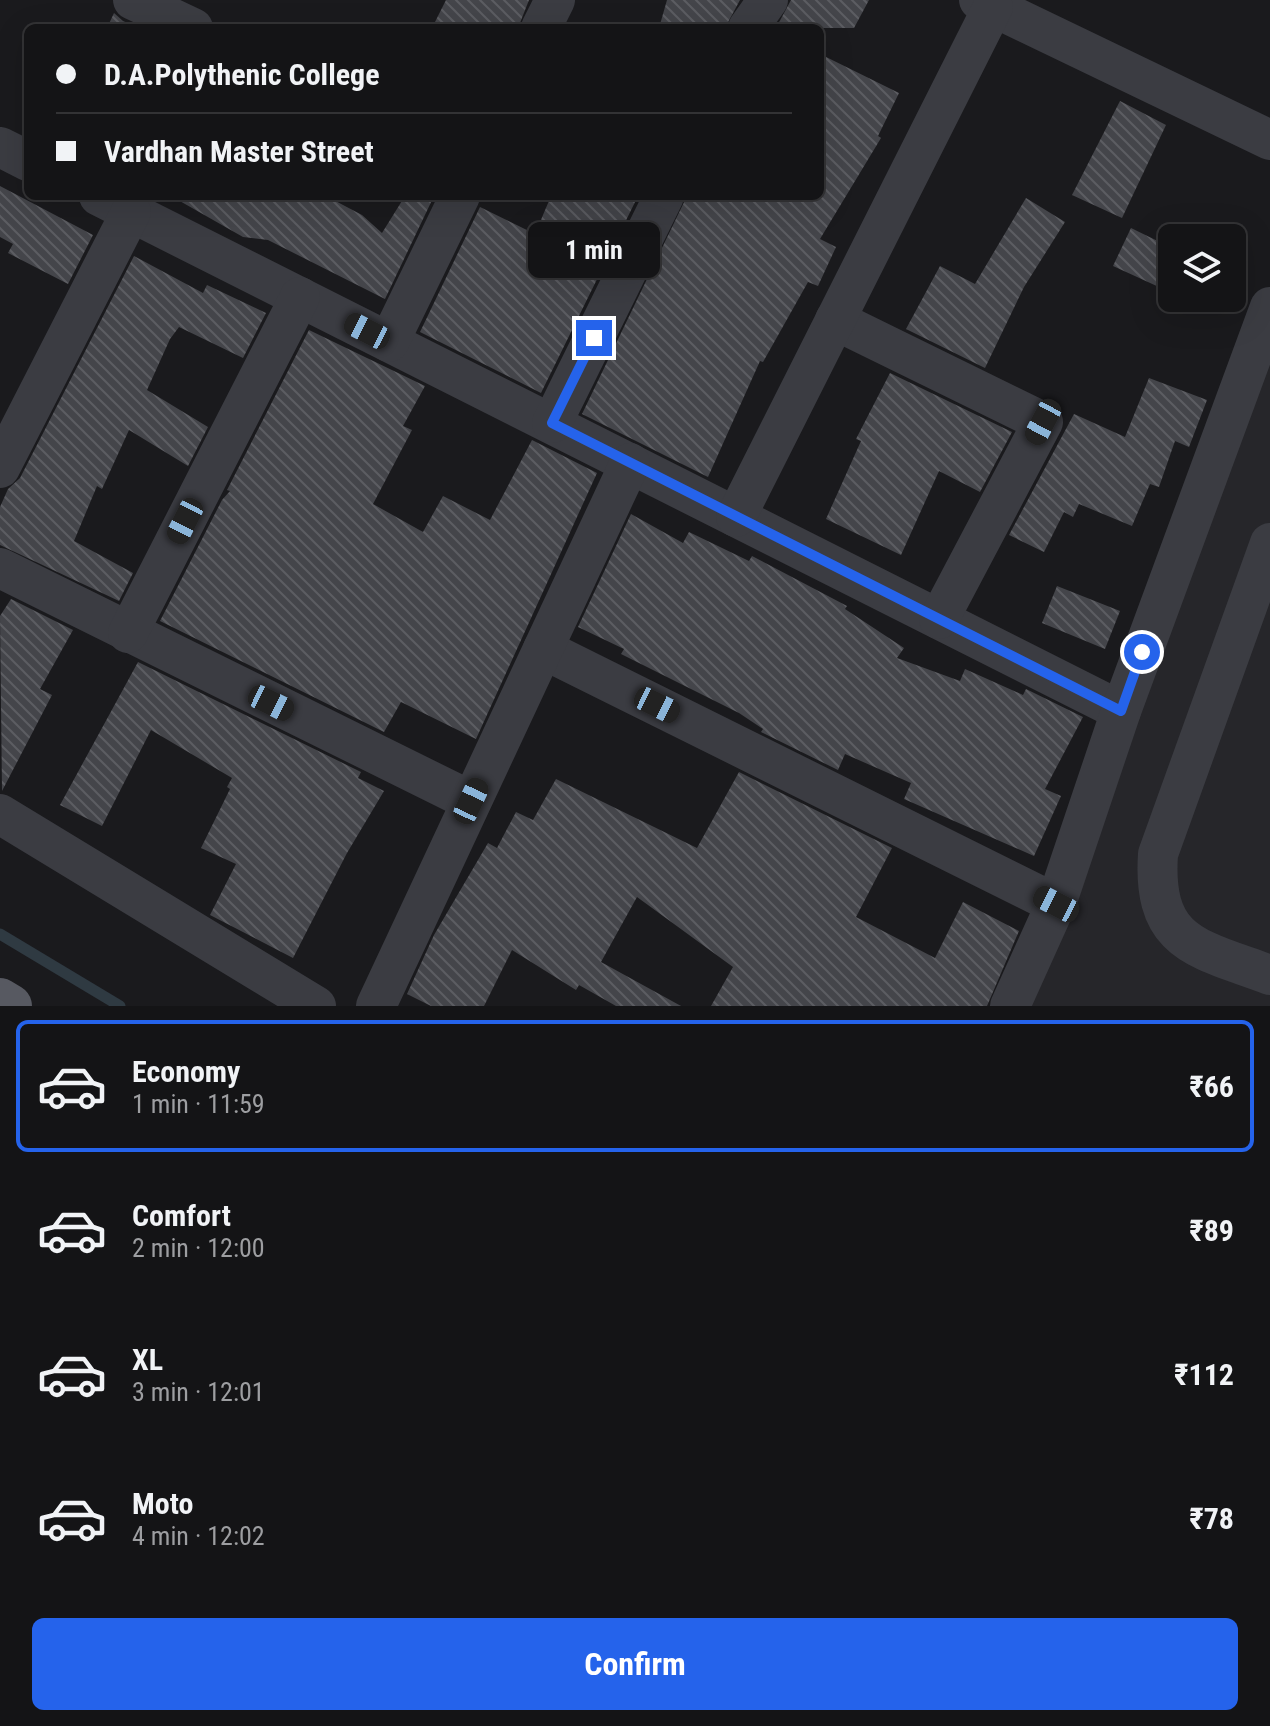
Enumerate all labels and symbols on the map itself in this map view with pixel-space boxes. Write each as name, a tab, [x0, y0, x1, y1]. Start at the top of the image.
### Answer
callout: 1 min	[528, 222, 660, 278]
car	[340, 309, 394, 353]
route end	[576, 320, 612, 356]
car	[1021, 395, 1065, 449]
car	[163, 494, 207, 548]
route start	[1124, 634, 1160, 670]
car	[244, 682, 298, 724]
car	[630, 684, 684, 726]
car	[450, 774, 492, 828]
car	[1029, 882, 1083, 926]

